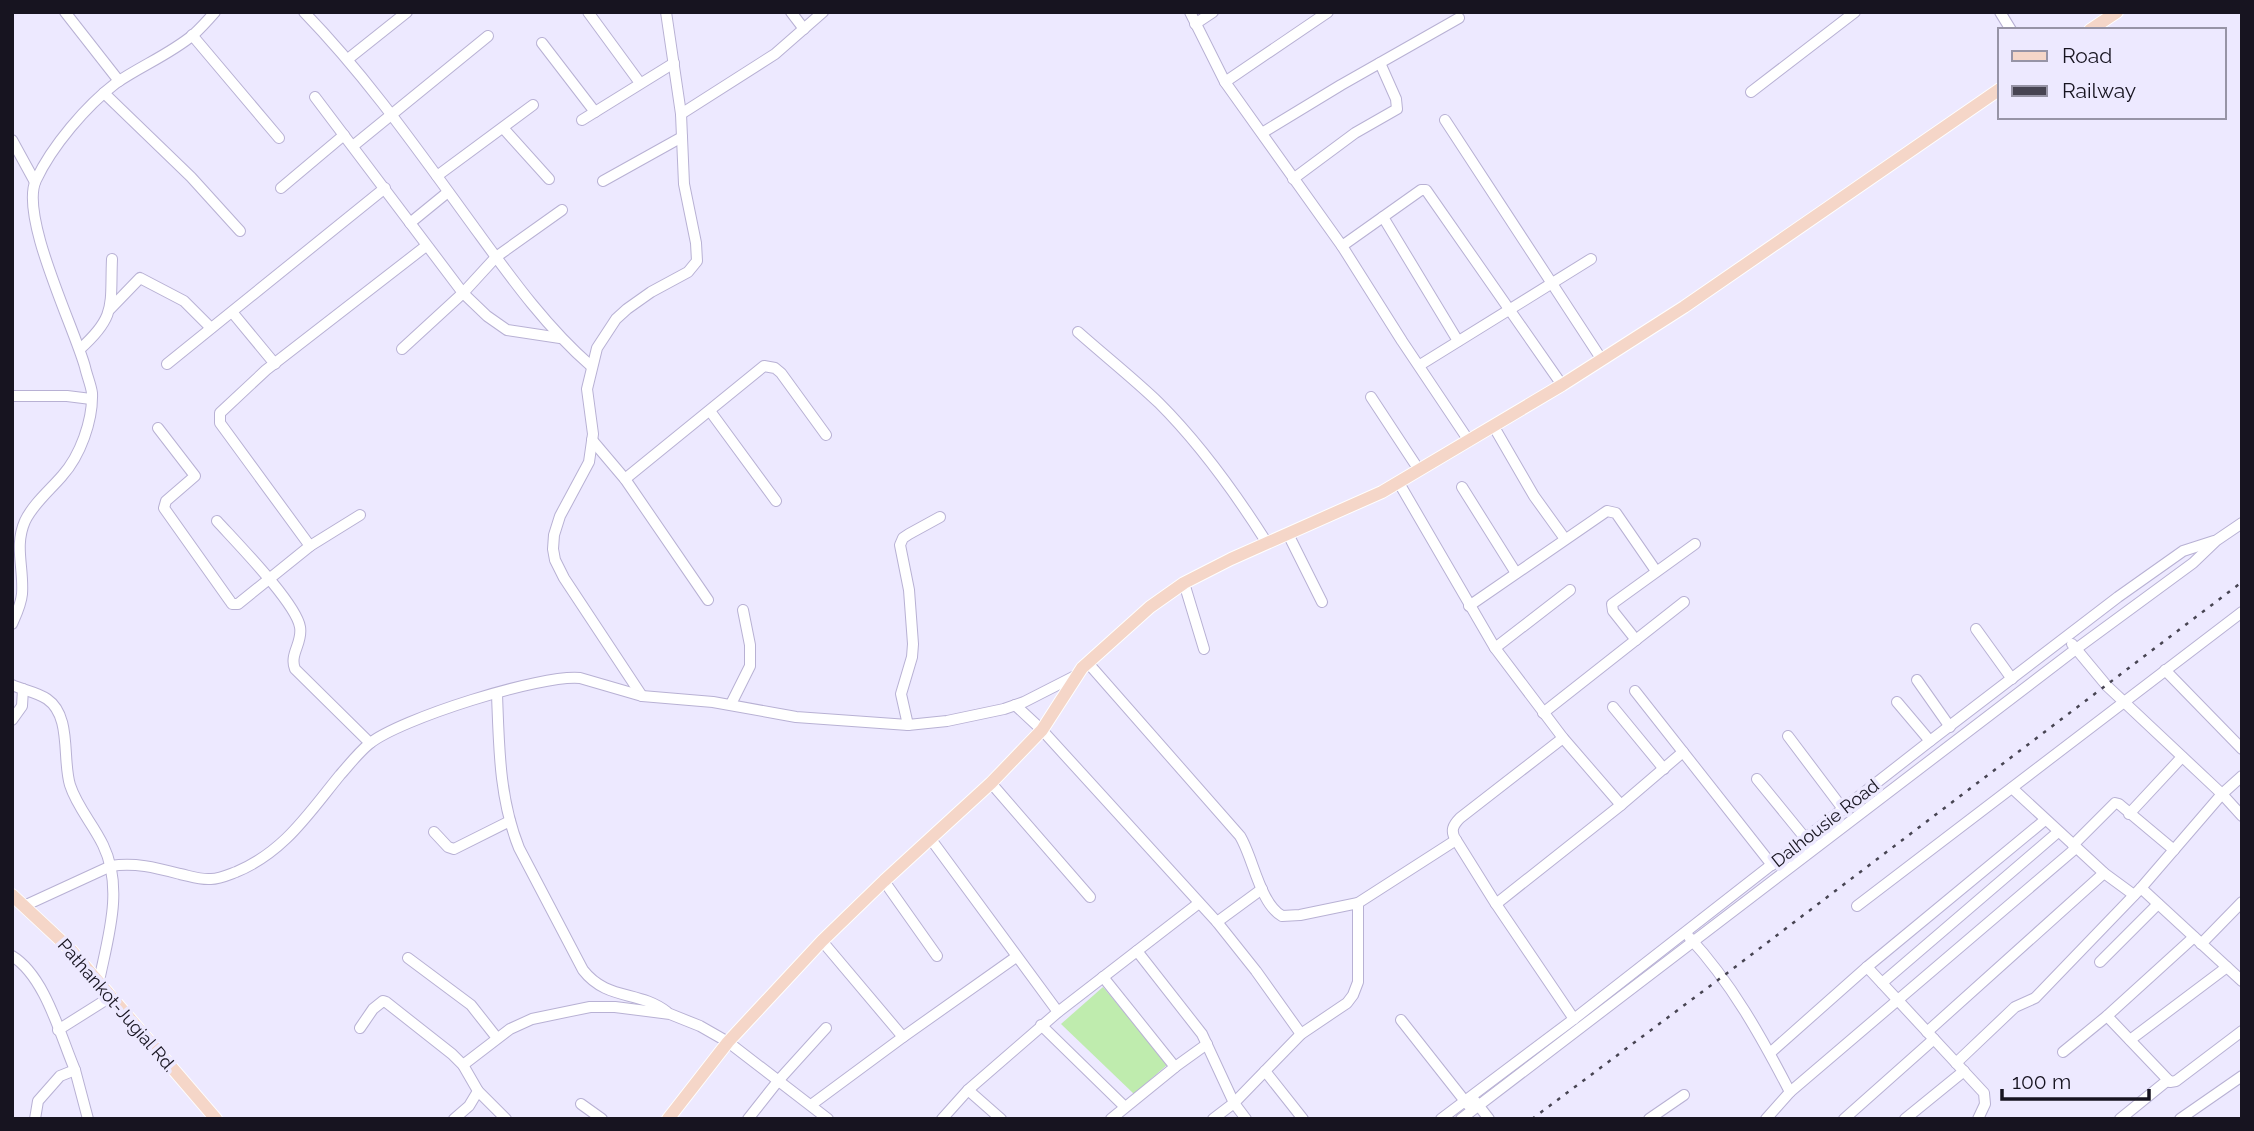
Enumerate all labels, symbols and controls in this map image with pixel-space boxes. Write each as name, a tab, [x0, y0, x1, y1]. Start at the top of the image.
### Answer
legend	[1998, 28, 2226, 119]
text: Road	[2062, 43, 2112, 68]
text: Railway	[2062, 78, 2136, 103]
street label: Dalhousie Road	[1767, 775, 1883, 871]
street label: Pathankot-Jugial Rd.	[54, 934, 180, 1076]
scale bar	[2002, 1058, 2149, 1102]
text: 100 m	[2012, 1069, 2071, 1094]

